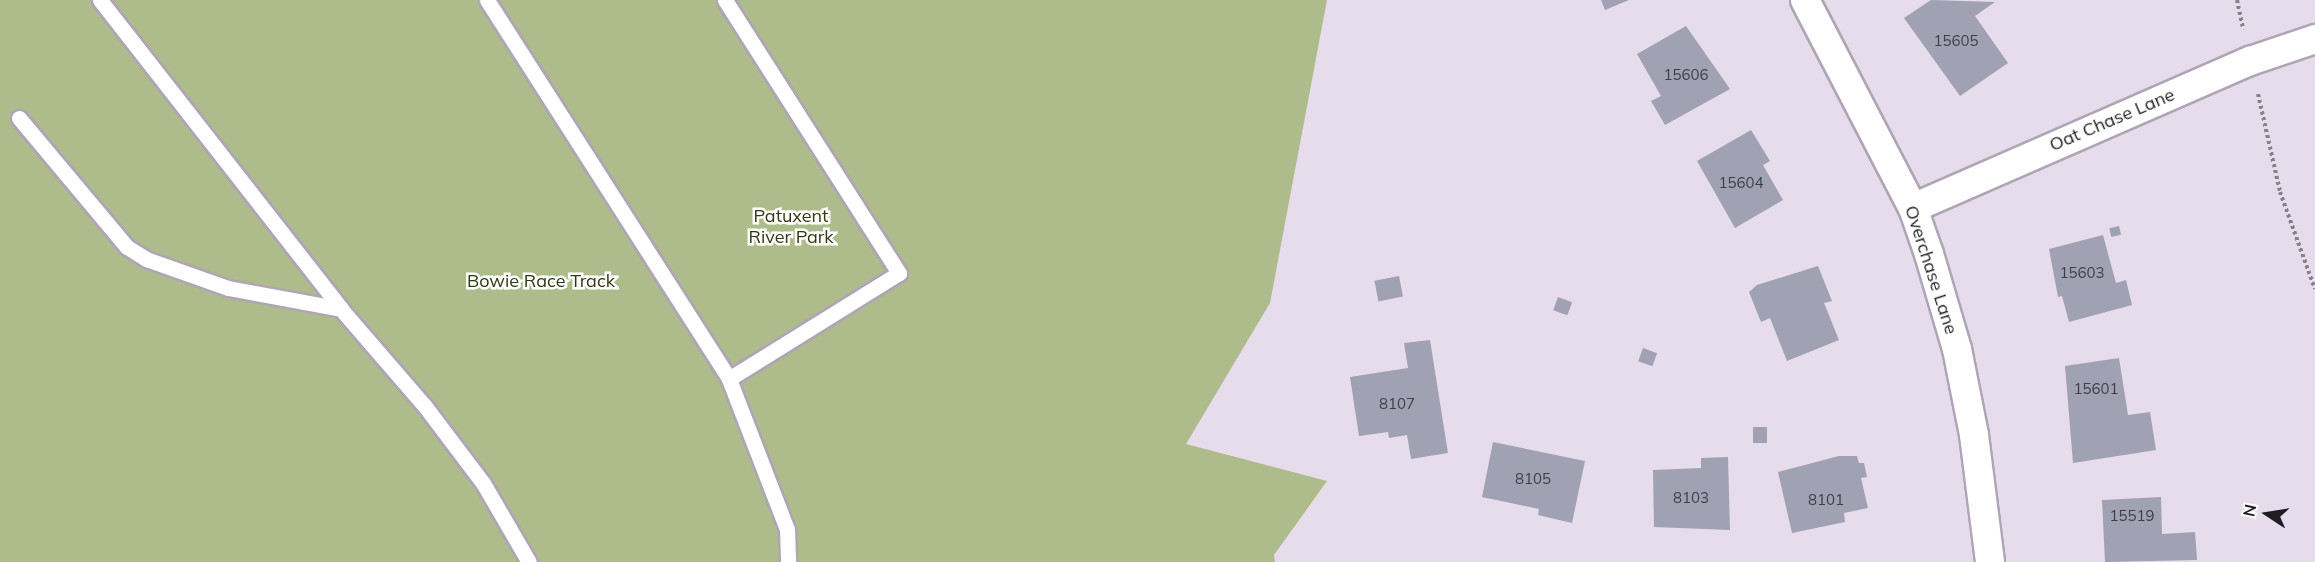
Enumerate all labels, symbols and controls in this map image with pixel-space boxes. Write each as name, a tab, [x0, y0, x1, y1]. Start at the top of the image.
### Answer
house number: 15605	[1934, 32, 1978, 50]
house number: 15606	[1664, 66, 1708, 84]
street label: Oat Chase Lane	[2046, 84, 2178, 156]
house number: 15604	[1719, 174, 1763, 192]
street label: Overchase Lane	[1900, 203, 1962, 337]
park label: Patuxent River Park	[748, 206, 834, 248]
house number: 15603	[2060, 264, 2104, 282]
park label: Bowie Race Track	[467, 270, 615, 292]
house number: 15601	[2074, 380, 2118, 398]
house number: 8107	[1379, 395, 1415, 413]
house number: 8105	[1515, 470, 1551, 488]
north arrow	[2237, 484, 2297, 544]
house number: 8103	[1673, 489, 1709, 507]
house number: 8101	[1808, 491, 1844, 509]
text: N	[2238, 502, 2260, 518]
house number: 15519	[2110, 507, 2154, 525]

